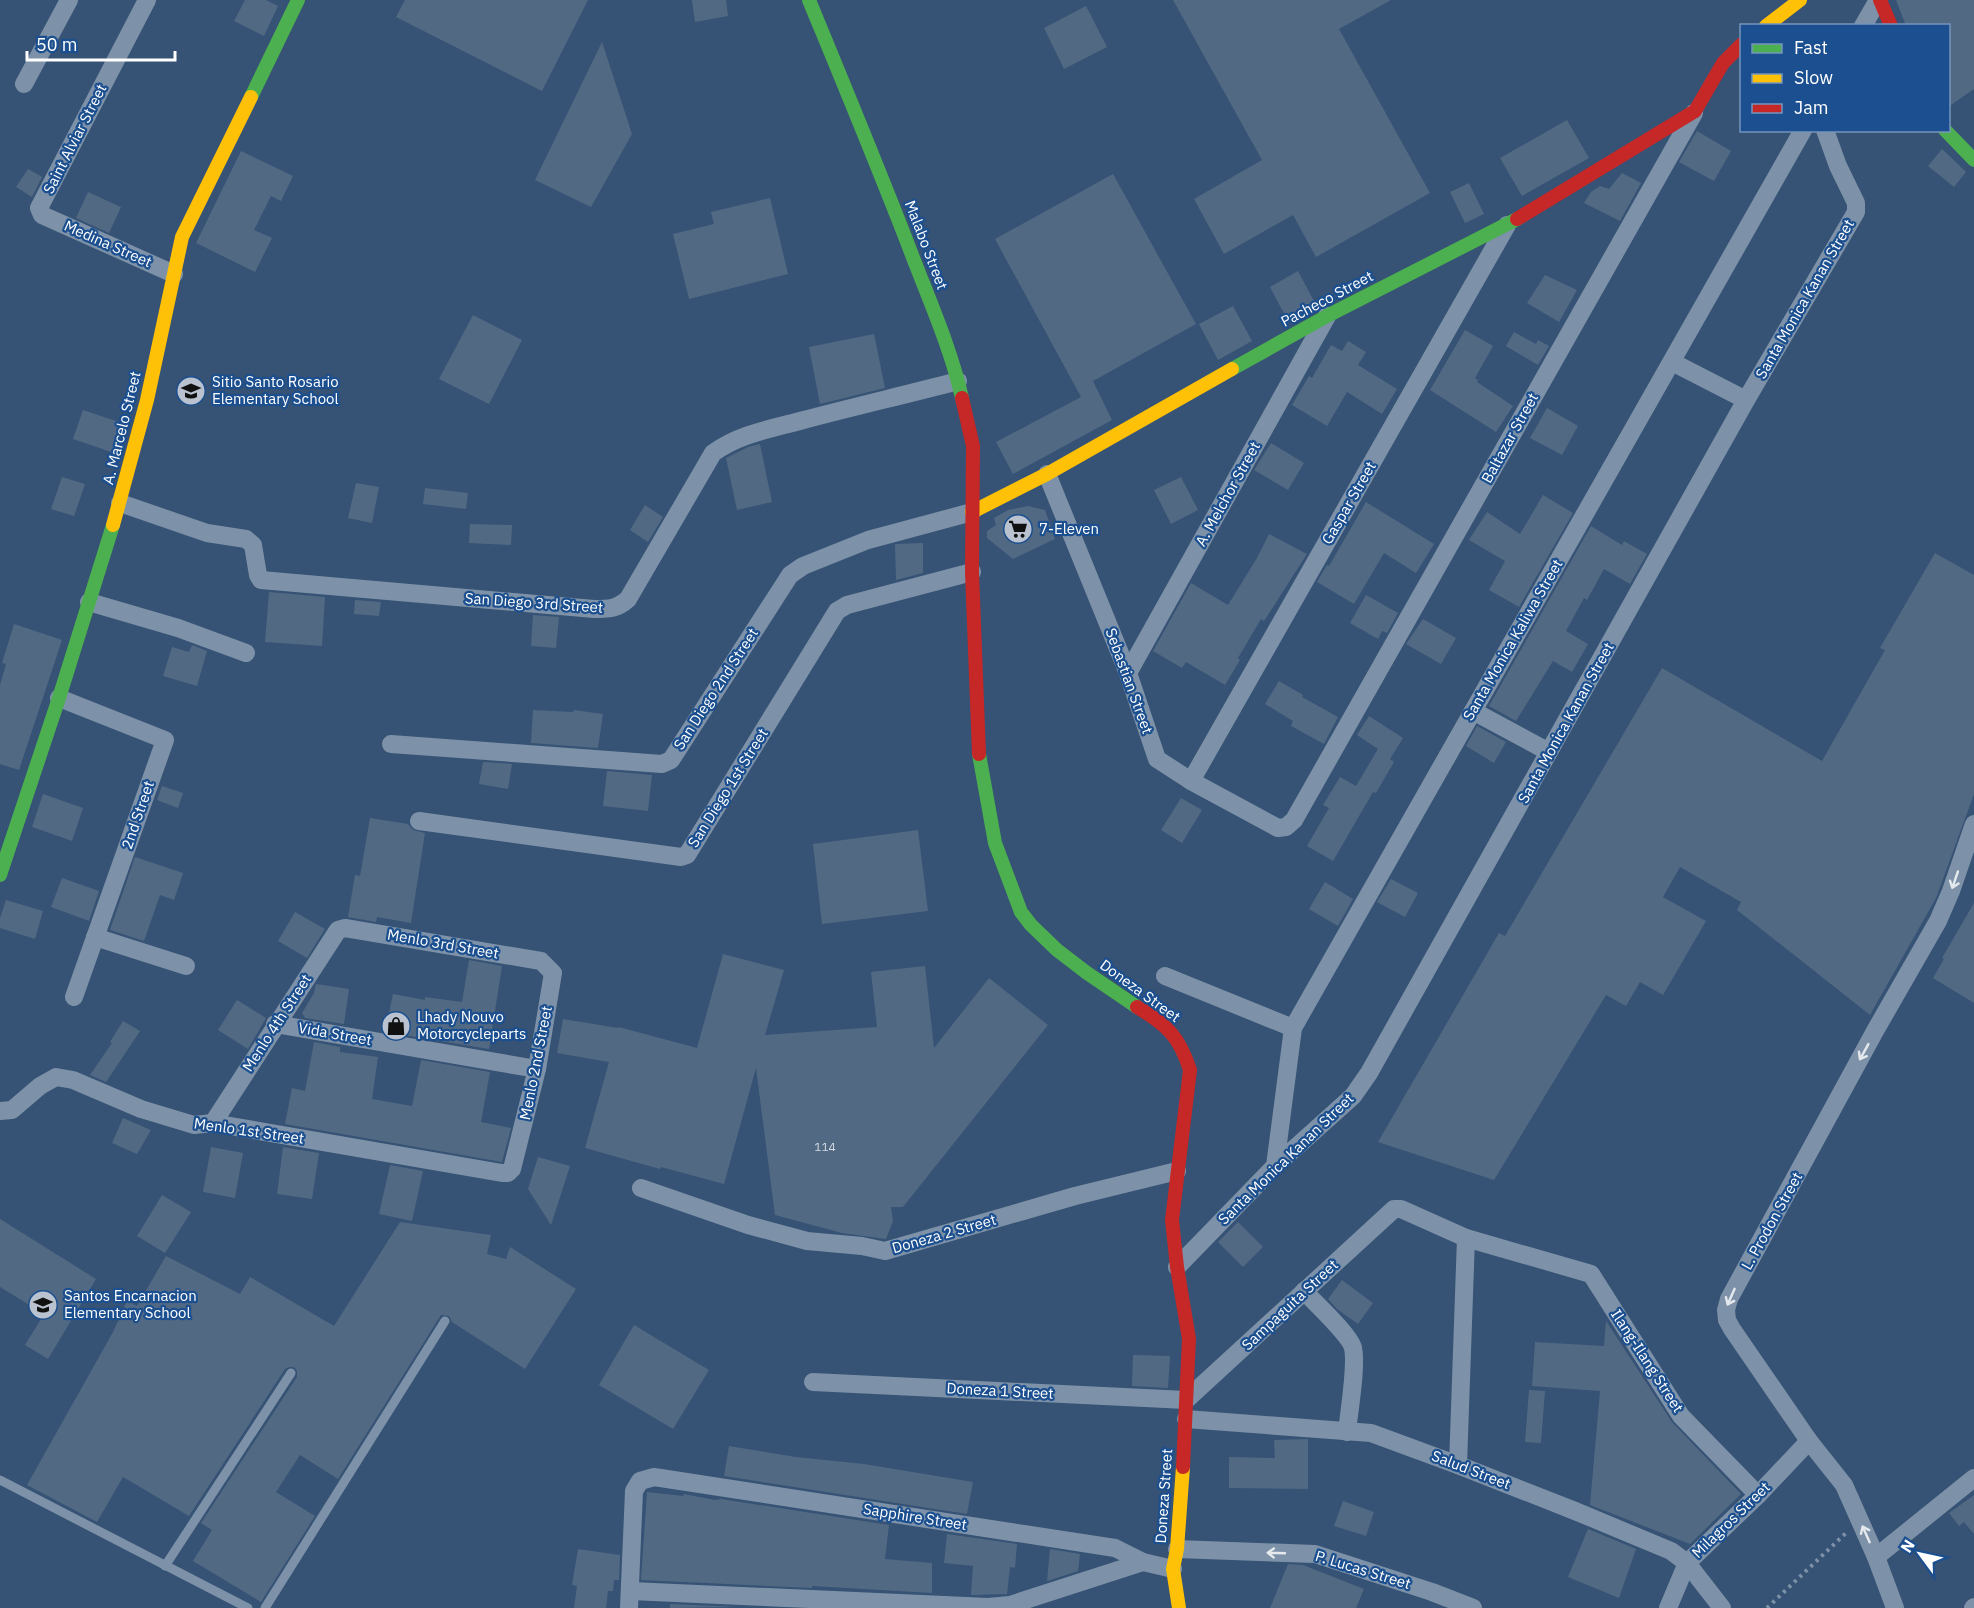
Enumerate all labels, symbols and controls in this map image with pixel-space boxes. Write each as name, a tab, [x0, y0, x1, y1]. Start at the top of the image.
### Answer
scale bar	[27, 24, 176, 62]
legend	[1740, 24, 1950, 132]
text: 50 m	[36, 33, 78, 56]
text: Fast	[1794, 36, 1828, 59]
text: Slow	[1794, 66, 1833, 89]
street label: Saint Alviar Street	[39, 81, 110, 197]
text: Jam	[1794, 96, 1829, 119]
street label: Malabo Street	[901, 198, 952, 292]
street label: Medina Street	[61, 216, 155, 271]
street label: Santa Monica Kanan Street	[1751, 216, 1858, 382]
street label: Pacheco Street	[1277, 266, 1376, 331]
street label: A. Marcelo Street	[98, 369, 145, 486]
place label: Sitio Santo Rosario Elementary School	[212, 372, 339, 408]
school or university icon: Sitio Santo Rosario Elementary School	[175, 375, 207, 407]
street label: Baltazar Street	[1477, 389, 1542, 486]
street label: A. Melchor Street	[1191, 438, 1264, 549]
street label: Gaspar Street	[1317, 458, 1380, 548]
supermarket icon: 7-Eleven	[1002, 513, 1034, 545]
place label: 7-Eleven	[1039, 519, 1099, 538]
street label: Santa Monica Kaliwa Street	[1459, 556, 1567, 724]
street label: San Diego 3rd Street	[464, 588, 604, 617]
street label: San Diego 2nd Street	[669, 624, 762, 753]
street label: Sebastian Street	[1102, 625, 1157, 736]
street label: Santa Monica Kanan Street	[1513, 639, 1618, 807]
street label: San Diego 1st Street	[683, 725, 772, 851]
street label: 2nd Street	[117, 778, 158, 851]
one-way arrow	[1948, 870, 1959, 889]
street label: Menlo 3rd Street	[386, 924, 500, 963]
street label: Doneza Street	[1096, 955, 1184, 1026]
street label: Menlo 4th Street	[238, 970, 315, 1075]
street label: Menlo 2nd Street	[515, 1004, 556, 1122]
place label: Lhady Nouvo Motorcycleparts	[417, 1007, 526, 1043]
shop icon: Lhady Nouvo Motorcycleparts	[380, 1010, 412, 1042]
street label: Vida Street	[297, 1018, 373, 1049]
one-way arrow	[1858, 1043, 1870, 1060]
street label: Santa Monica Kanan Street	[1214, 1089, 1357, 1228]
street label: Menlo 1st Street	[193, 1113, 305, 1148]
house number: 114	[814, 1139, 836, 1154]
street label: L. Prodon Street	[1737, 1169, 1806, 1273]
street label: Doneza 2 Street	[890, 1210, 998, 1257]
street label: Sampaguita Street	[1238, 1255, 1342, 1354]
place label: Santos Encarnacion Elementary School	[64, 1286, 197, 1322]
one-way arrow	[1725, 1288, 1736, 1306]
school or university icon: Santos Encarnacion Elementary School	[27, 1289, 59, 1321]
street label: Ilang-Ilang Street	[1607, 1306, 1688, 1416]
street label: Doneza 1 Street	[946, 1378, 1054, 1403]
street label: Salud Street	[1429, 1446, 1513, 1493]
street label: Doneza Street	[1151, 1448, 1176, 1544]
street label: Milagros Street	[1687, 1477, 1774, 1562]
street label: Sapphire Street	[862, 1499, 968, 1534]
north arrow	[1890, 1524, 1950, 1584]
one-way arrow	[1860, 1526, 1872, 1544]
text: N	[1896, 1536, 1919, 1556]
street label: P. Lucas Street	[1313, 1546, 1413, 1593]
one-way arrow	[1267, 1547, 1287, 1559]

